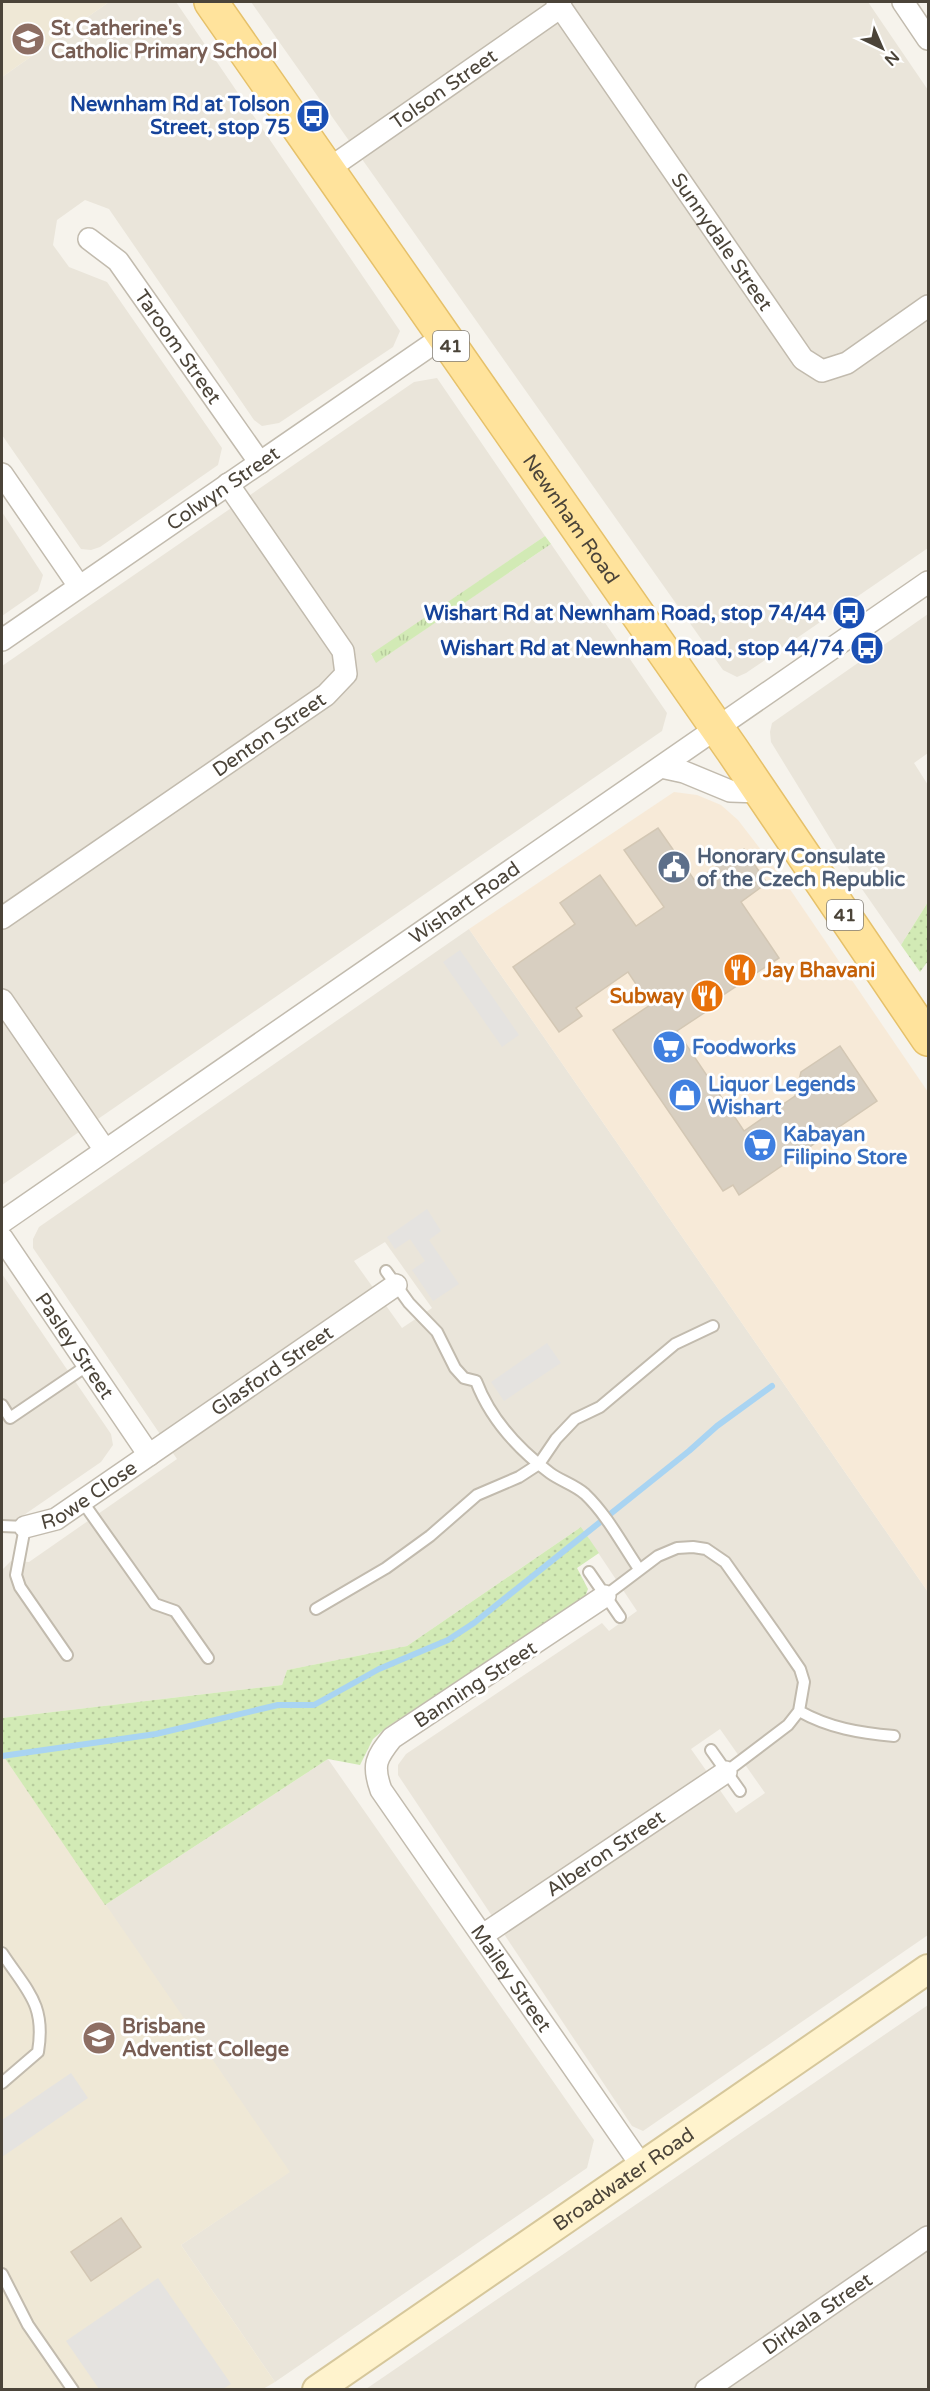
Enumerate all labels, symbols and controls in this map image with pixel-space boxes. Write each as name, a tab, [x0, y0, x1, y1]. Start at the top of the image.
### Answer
place label: St Catherine's Catholic Primary School	[51, 17, 277, 64]
north arrow	[852, 18, 912, 78]
school or university icon: St Catherine's Catholic Primary School	[10, 21, 46, 57]
street label: Tolson Street	[386, 44, 502, 135]
text: N	[880, 46, 903, 70]
place label: Newnham Rd at Tolson Street, stop 75	[70, 93, 290, 140]
bus stop icon: Newnham Rd at Tolson Street, stop 75	[295, 98, 331, 134]
street label: Sunnydale Street	[666, 169, 777, 316]
street label: Taroom Street	[129, 285, 226, 409]
road number: 41	[433, 331, 469, 361]
street label: Colwyn Street	[162, 441, 285, 536]
street label: Newnham Road	[517, 450, 624, 589]
bus stop icon: Wishart Rd at Newnham Road, stop 74/44	[831, 595, 867, 631]
place label: Wishart Rd at Newnham Road, stop 74/44	[424, 602, 826, 626]
bus stop icon: Wishart Rd at Newnham Road, stop 44/74	[849, 630, 885, 666]
place label: Wishart Rd at Newnham Road, stop 44/74	[441, 637, 844, 661]
street label: Denton Street	[208, 688, 331, 782]
place label: Honorary Consulate of the Czech Republic	[697, 845, 905, 892]
public building icon: Honorary Consulate of the Czech Republic	[656, 849, 692, 885]
street label: Wishart Road	[405, 857, 525, 950]
road number: 41	[827, 900, 863, 930]
restaurant icon: Jay Bhavani	[722, 952, 758, 988]
place label: Jay Bhavani	[762, 959, 875, 983]
restaurant icon: Subway	[689, 978, 725, 1014]
place label: Subway	[610, 985, 684, 1009]
supermarket icon: Foodworks	[651, 1029, 687, 1065]
place label: Foodworks	[692, 1036, 797, 1060]
place label: Liquor Legends Wishart	[708, 1073, 856, 1120]
shop icon: Liquor Legends Wishart	[667, 1077, 703, 1113]
place label: Kabayan Filipino Store	[783, 1123, 907, 1170]
supermarket icon: Kabayan Filipino Store	[742, 1127, 778, 1163]
street label: Pasley Street	[30, 1288, 119, 1404]
street label: Glasford Street	[207, 1321, 338, 1422]
street label: Rowe Close	[38, 1456, 142, 1535]
street label: Banning Street	[410, 1636, 542, 1733]
street label: Alberon Street	[542, 1805, 670, 1902]
street label: Mailey Street	[465, 1921, 556, 2037]
place label: Brisbane Adventist College	[122, 2015, 289, 2062]
school or university icon: Brisbane Adventist College	[81, 2020, 117, 2056]
street label: Broadwater Road	[549, 2123, 699, 2237]
street label: Dirkala Street	[758, 2268, 878, 2360]

